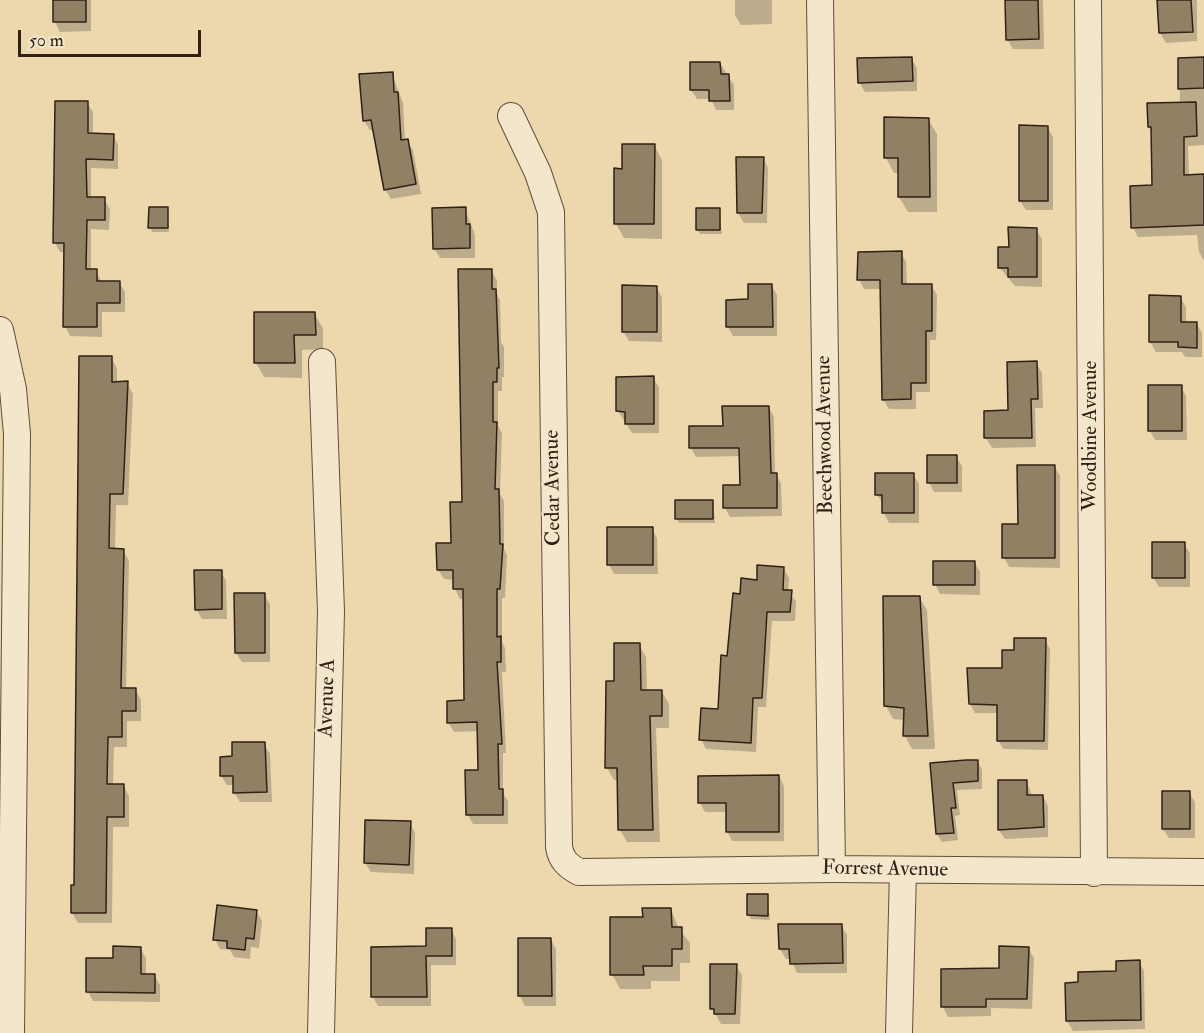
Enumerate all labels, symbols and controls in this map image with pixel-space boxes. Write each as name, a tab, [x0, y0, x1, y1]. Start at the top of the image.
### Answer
scale bar	[21, 18, 204, 56]
text: 50 m	[29, 29, 64, 52]
street label: Beechwood Avenue	[812, 355, 840, 515]
street label: Woodbine Avenue	[1078, 361, 1104, 511]
street label: Cedar Avenue	[540, 430, 568, 546]
street label: Avenue A	[314, 658, 342, 738]
street label: Forrest Avenue	[822, 856, 948, 884]

